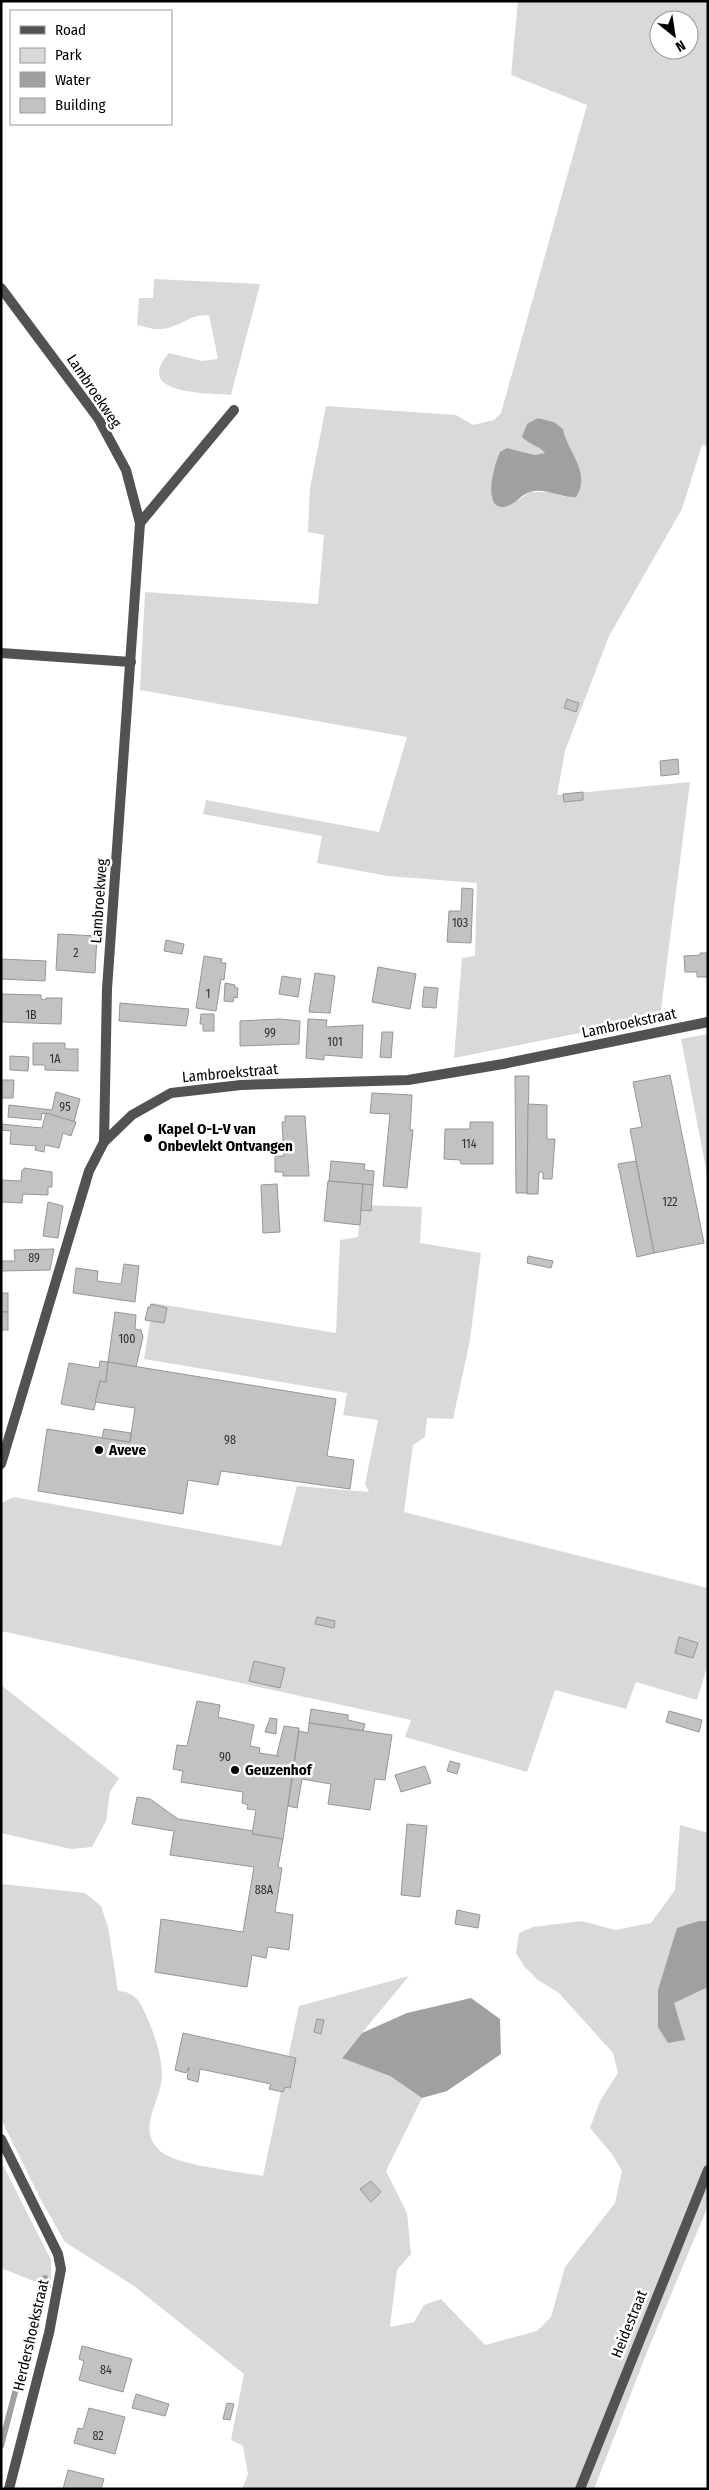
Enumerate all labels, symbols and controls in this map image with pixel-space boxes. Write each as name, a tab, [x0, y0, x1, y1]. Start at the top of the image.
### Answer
legend	[10, 10, 172, 125]
north arrow	[649, 10, 699, 60]
text: Road	[55, 21, 86, 39]
text: N	[672, 36, 688, 55]
text: Park	[55, 46, 82, 64]
text: Water	[55, 71, 91, 89]
text: Building	[55, 96, 106, 114]
street label: Lambroekweg	[63, 351, 125, 431]
street label: Lambroekweg	[87, 858, 111, 944]
house number: 103	[452, 916, 468, 930]
house number: 2	[73, 946, 79, 960]
house number: 1	[206, 987, 210, 1001]
street label: Lambroekstraat	[580, 1004, 678, 1042]
house number: 1B	[25, 1008, 37, 1022]
house number: 99	[264, 1026, 276, 1040]
house number: 101	[327, 1035, 343, 1049]
house number: 1A	[50, 1052, 61, 1066]
street label: Lambroekstraat	[181, 1060, 279, 1086]
house number: 95	[59, 1100, 71, 1114]
place label: Kapel O-L-V van Onbevlekt Ontvangen	[158, 1120, 293, 1155]
marker: Kapel O-L-V van Onbevlekt Ontvangen	[142, 1132, 154, 1144]
house number: 114	[461, 1137, 477, 1151]
house number: 122	[662, 1195, 678, 1209]
house number: 89	[28, 1251, 40, 1265]
house number: 100	[118, 1332, 136, 1346]
house number: 98	[224, 1433, 236, 1447]
place label: Aveve	[108, 1441, 146, 1459]
marker: Aveve	[93, 1444, 105, 1456]
house number: 90	[219, 1750, 231, 1764]
place label: Geuzenhof	[245, 1761, 313, 1779]
marker: Geuzenhof	[229, 1764, 241, 1776]
house number: 88A	[255, 1883, 274, 1897]
street label: Herdershoekstraat	[9, 2277, 53, 2393]
street label: Heidestraat	[607, 2287, 651, 2360]
house number: 84	[100, 2363, 112, 2377]
house number: 82	[92, 2429, 104, 2443]

